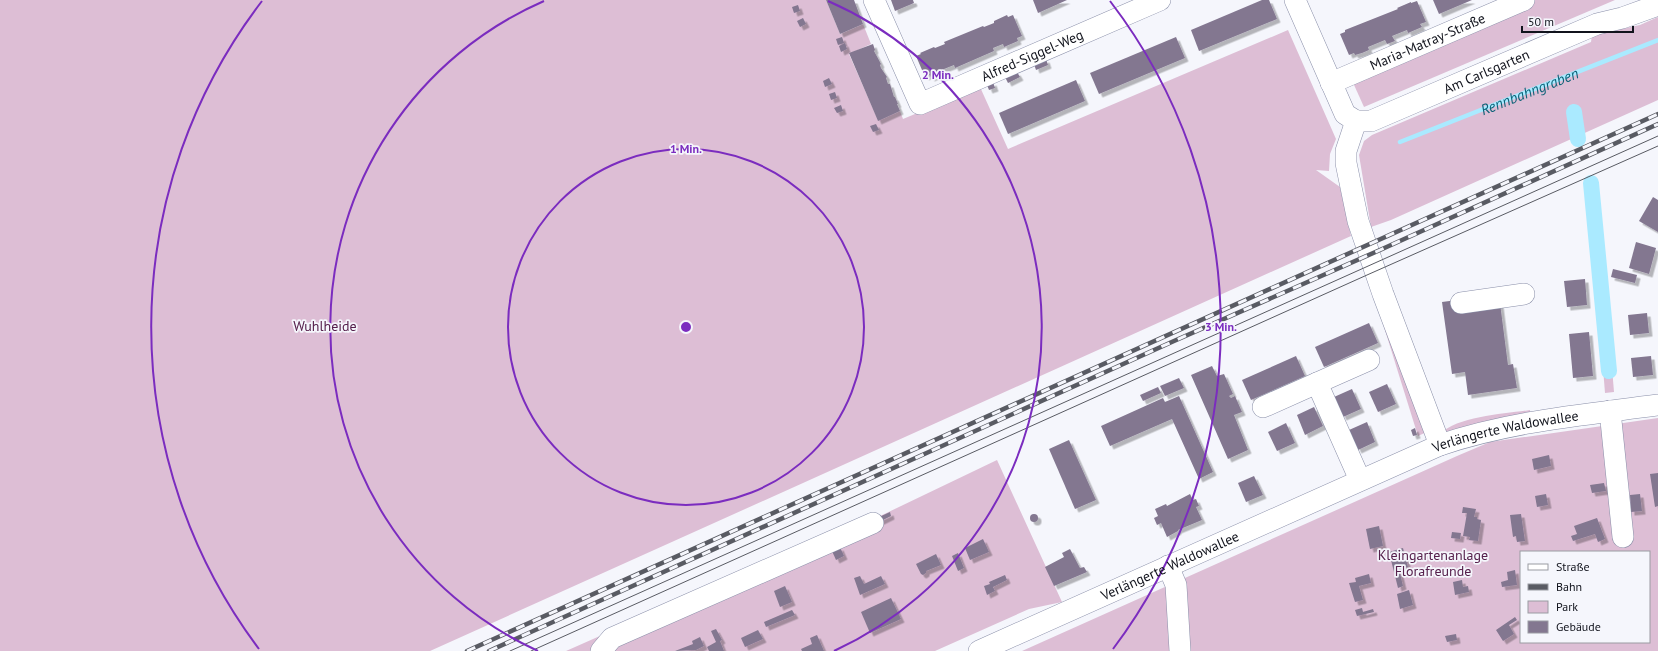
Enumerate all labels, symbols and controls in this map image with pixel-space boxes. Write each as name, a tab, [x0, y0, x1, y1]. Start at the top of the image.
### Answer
scale bar	[1522, 8, 1633, 34]
street label: Maria-Matray-Straße	[1367, 9, 1488, 74]
text: 50 m	[1528, 14, 1554, 29]
street label: Alfred-Siggel-Weg	[978, 25, 1086, 85]
street label: Am Carlsgarten	[1441, 45, 1532, 98]
water label: Rennbahngraben	[1477, 63, 1581, 119]
text: 2 Min.	[922, 67, 954, 82]
text: 1 Min.	[670, 141, 702, 156]
park label: Wuhlheide	[293, 317, 357, 335]
text: 3 Min.	[1205, 319, 1237, 334]
centre of rings	[679, 320, 693, 334]
street label: Verlängerte Waldowallee	[1428, 406, 1580, 457]
street label: Verlängerte Waldowallee	[1097, 527, 1242, 605]
park label: Kleingartenanlage Florafreunde	[1378, 546, 1488, 580]
legend	[1520, 551, 1650, 643]
text: Straße	[1556, 559, 1590, 574]
text: Bahn	[1556, 579, 1582, 594]
text: Park	[1556, 599, 1578, 614]
text: Gebäude	[1556, 619, 1601, 634]

